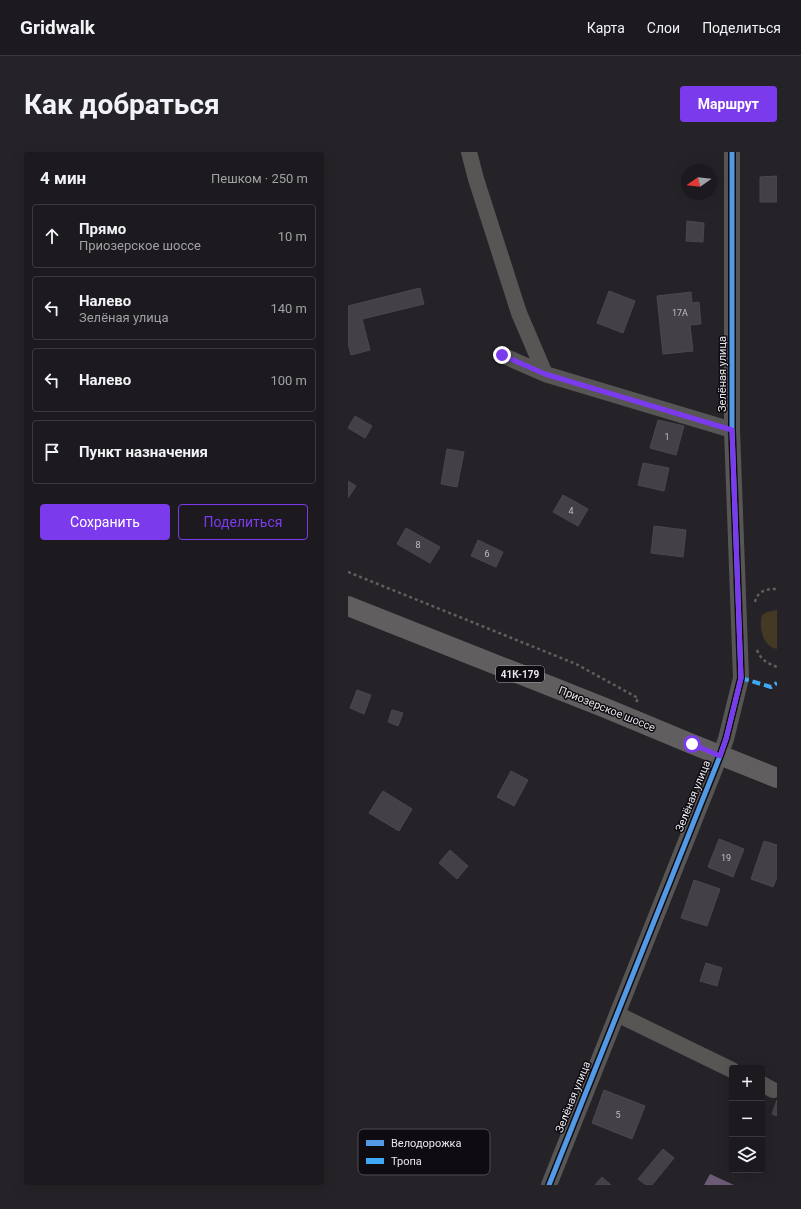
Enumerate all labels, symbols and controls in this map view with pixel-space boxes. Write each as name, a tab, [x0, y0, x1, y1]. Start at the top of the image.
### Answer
text: Gridwalk	[20, 16, 95, 39]
text: Карта	[587, 20, 625, 36]
text: Слои	[647, 20, 680, 36]
text: Поделиться	[702, 20, 781, 36]
button: Маршрут	[680, 86, 777, 122]
text: Как добраться	[24, 88, 220, 121]
north arrow	[681, 164, 717, 200]
text: 4 мин	[40, 168, 86, 188]
text: Пешком · 250 m	[211, 171, 308, 186]
text: Прямо	[79, 220, 126, 238]
icon: ahead	[41, 225, 63, 247]
text: 10 m	[278, 229, 307, 244]
text: Приозерское шоссе	[79, 238, 201, 253]
text: Налево	[79, 292, 131, 310]
icon: left	[41, 297, 63, 319]
text: 140 m	[270, 301, 307, 316]
house number: 17А	[672, 308, 688, 318]
text: Зелёная улица	[79, 310, 169, 325]
street label: Зелёная улица	[716, 336, 729, 412]
route end	[493, 346, 511, 364]
icon: left	[41, 369, 63, 391]
text: Налево	[79, 371, 131, 389]
text: 100 m	[270, 373, 307, 388]
house number: 1	[664, 432, 670, 442]
icon: arrive	[41, 441, 63, 463]
text: Пункт назначения	[79, 443, 208, 461]
button: Сохранить	[40, 504, 170, 540]
button: Поделиться	[178, 504, 308, 540]
house number: 4	[568, 506, 574, 516]
house number: 8	[415, 540, 421, 550]
house number: 6	[484, 549, 490, 559]
road number: 41К-179	[496, 666, 544, 682]
street label: Приозерское шоссе	[557, 684, 657, 734]
route start	[683, 735, 701, 753]
street label: Зелёная улица	[673, 758, 713, 834]
house number: 19	[721, 853, 731, 863]
street label: Зелёная улица	[553, 1059, 593, 1135]
map controls	[729, 1065, 765, 1173]
button: +	[729, 1065, 765, 1101]
button: −	[729, 1101, 765, 1137]
house number: 5	[615, 1110, 621, 1120]
legend	[358, 1129, 490, 1175]
text: Велодорожка	[391, 1137, 462, 1150]
button: layers	[729, 1137, 765, 1173]
text: Тропа	[391, 1155, 422, 1168]

